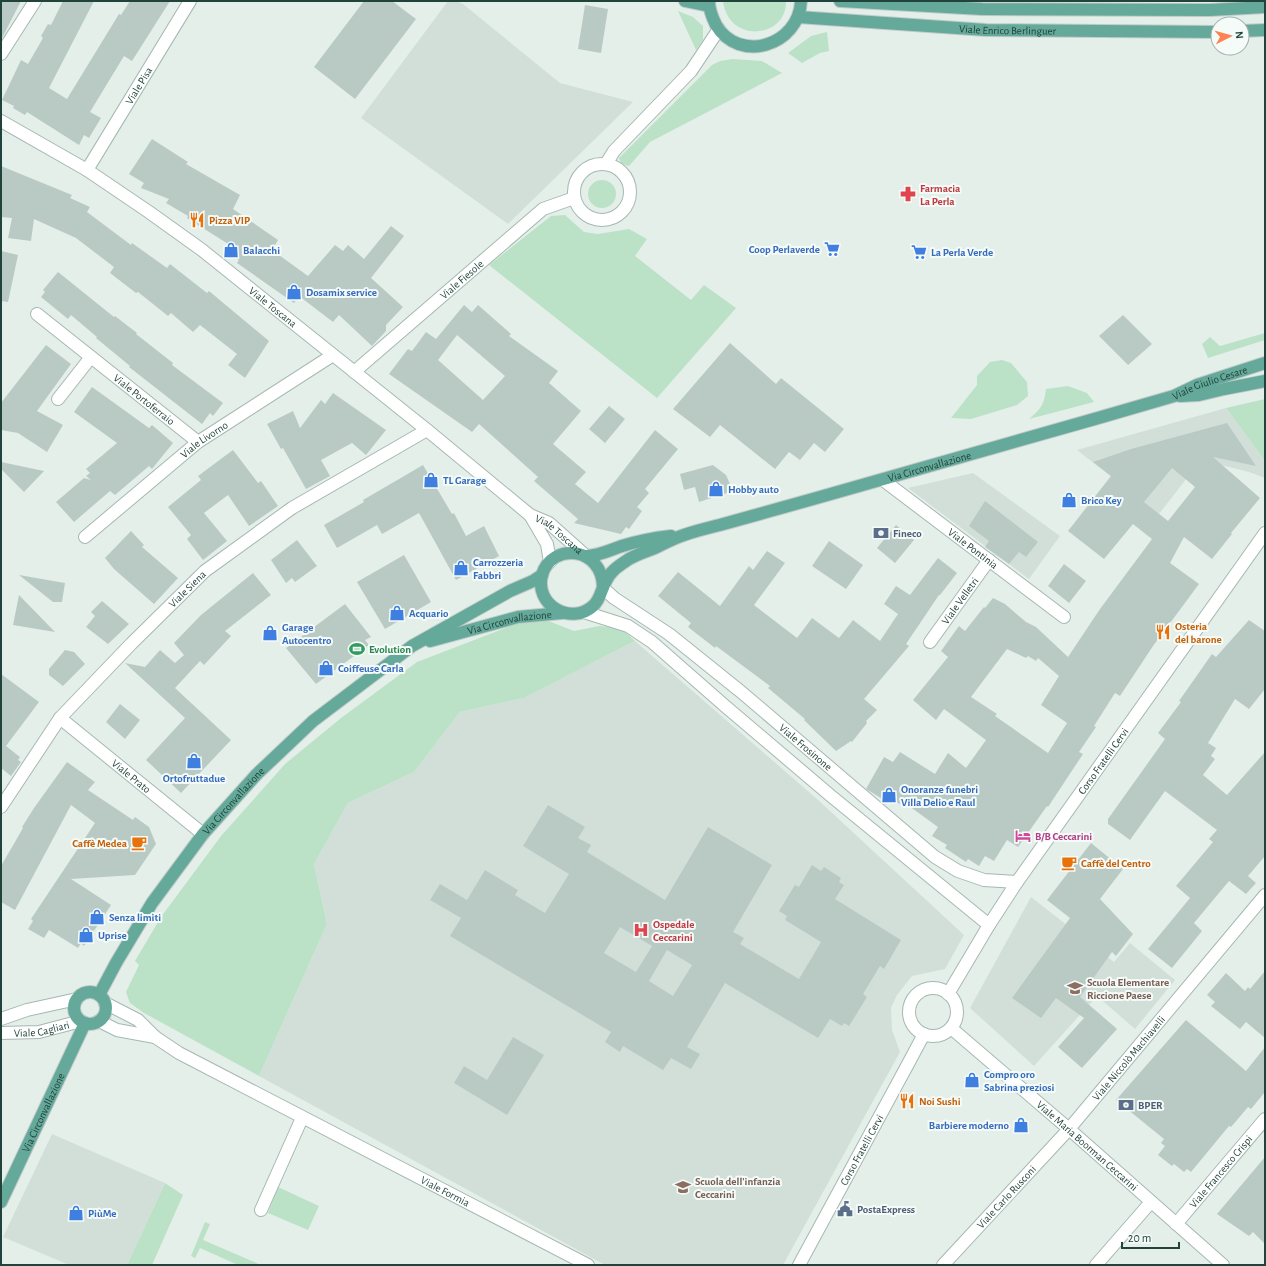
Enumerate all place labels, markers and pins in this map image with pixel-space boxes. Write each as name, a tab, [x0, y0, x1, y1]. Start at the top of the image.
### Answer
place label: Farmacia La Perla	[920, 183, 961, 207]
pharmacy icon: Farmacia La Perla	[899, 185, 917, 203]
restaurant icon: Pizza VIP	[188, 211, 206, 229]
place label: Pizza VIP	[209, 215, 250, 226]
supermarket icon: Coop Perlaverde	[823, 240, 841, 258]
shop icon: Balacchi	[222, 241, 240, 259]
supermarket icon: La Perla Verde	[910, 243, 928, 261]
place label: Coop Perlaverde	[749, 244, 820, 255]
place label: Balacchi	[243, 245, 280, 256]
place label: La Perla Verde	[931, 247, 993, 258]
shop icon: Dosamix service	[285, 283, 303, 301]
place label: Dosamix service	[306, 287, 377, 298]
shop icon: TL Garage	[422, 471, 440, 489]
place label: TL Garage	[443, 475, 486, 486]
shop icon: Hobby auto	[707, 480, 725, 498]
place label: Hobby auto	[728, 484, 779, 495]
shop icon: Brico Key	[1060, 491, 1078, 509]
place label: Brico Key	[1081, 495, 1122, 506]
bank icon: Fineco	[872, 524, 890, 542]
place label: Fineco	[893, 528, 922, 539]
place label: Carrozzeria Fabbri	[473, 557, 524, 581]
shop icon: Carrozzeria Fabbri	[452, 559, 470, 577]
shop icon: Acquario	[388, 604, 406, 622]
place label: Acquario	[409, 608, 449, 619]
place label: Osteria del barone	[1175, 621, 1222, 645]
place label: Garage Autocentro	[282, 622, 332, 646]
restaurant icon: Osteria del barone	[1154, 623, 1172, 641]
shop icon: Garage Autocentro	[261, 624, 279, 642]
sports icon: Evolution	[348, 640, 366, 658]
place label: Evolution	[369, 644, 411, 655]
shop icon: Coiffeuse Carla	[317, 659, 335, 677]
place label: Coiffeuse Carla	[338, 663, 404, 674]
shop icon: Ortofruttadue	[185, 752, 203, 770]
place label: Ortofruttadue	[163, 773, 225, 784]
place label: Onoranze funebri Villa Delio e Raul	[901, 784, 978, 808]
shop icon: Onoranze funebri Villa Delio e Raul	[880, 786, 898, 804]
hotel icon: B/B Ceccarini	[1014, 827, 1032, 845]
place label: B/B Ceccarini	[1035, 831, 1092, 842]
cafe icon: Caffè Medea	[130, 834, 148, 852]
place label: Caffè Medea	[72, 838, 128, 849]
cafe icon: Caffè del Centro	[1060, 854, 1078, 872]
place label: Caffè del Centro	[1081, 858, 1151, 869]
shop icon: Senza limiti	[88, 908, 106, 926]
place label: Senza limiti	[109, 912, 161, 923]
place label: Ospedale Ceccarini	[653, 919, 694, 943]
hospital icon: Ospedale Ceccarini	[632, 921, 650, 939]
shop icon: Uprise	[77, 926, 95, 944]
place label: Uprise	[98, 930, 127, 941]
place label: Scuola Elementare Riccione Paese	[1087, 977, 1169, 1001]
school or university icon: Scuola Elementare Riccione Paese	[1066, 979, 1084, 997]
place label: Compro oro Sabrina preziosi	[984, 1069, 1055, 1093]
shop icon: Compro oro Sabrina preziosi	[963, 1071, 981, 1089]
restaurant icon: Noi Sushi	[898, 1092, 916, 1110]
place label: Noi Sushi	[919, 1096, 961, 1107]
bank icon: BPER	[1117, 1096, 1135, 1114]
place label: BPER	[1138, 1100, 1163, 1111]
shop icon: Barbiere moderno	[1012, 1116, 1030, 1134]
place label: Barbiere moderno	[929, 1120, 1010, 1131]
place label: Scuola dell'infanzia Ceccarini	[695, 1176, 781, 1200]
school or university icon: Scuola dell'infanzia Ceccarini	[674, 1178, 692, 1196]
public building icon: PostaExpress	[836, 1200, 854, 1218]
shop icon: PiùMe	[67, 1204, 85, 1222]
place label: PostaExpress	[857, 1204, 915, 1215]
place label: PiùMe	[88, 1208, 116, 1219]

